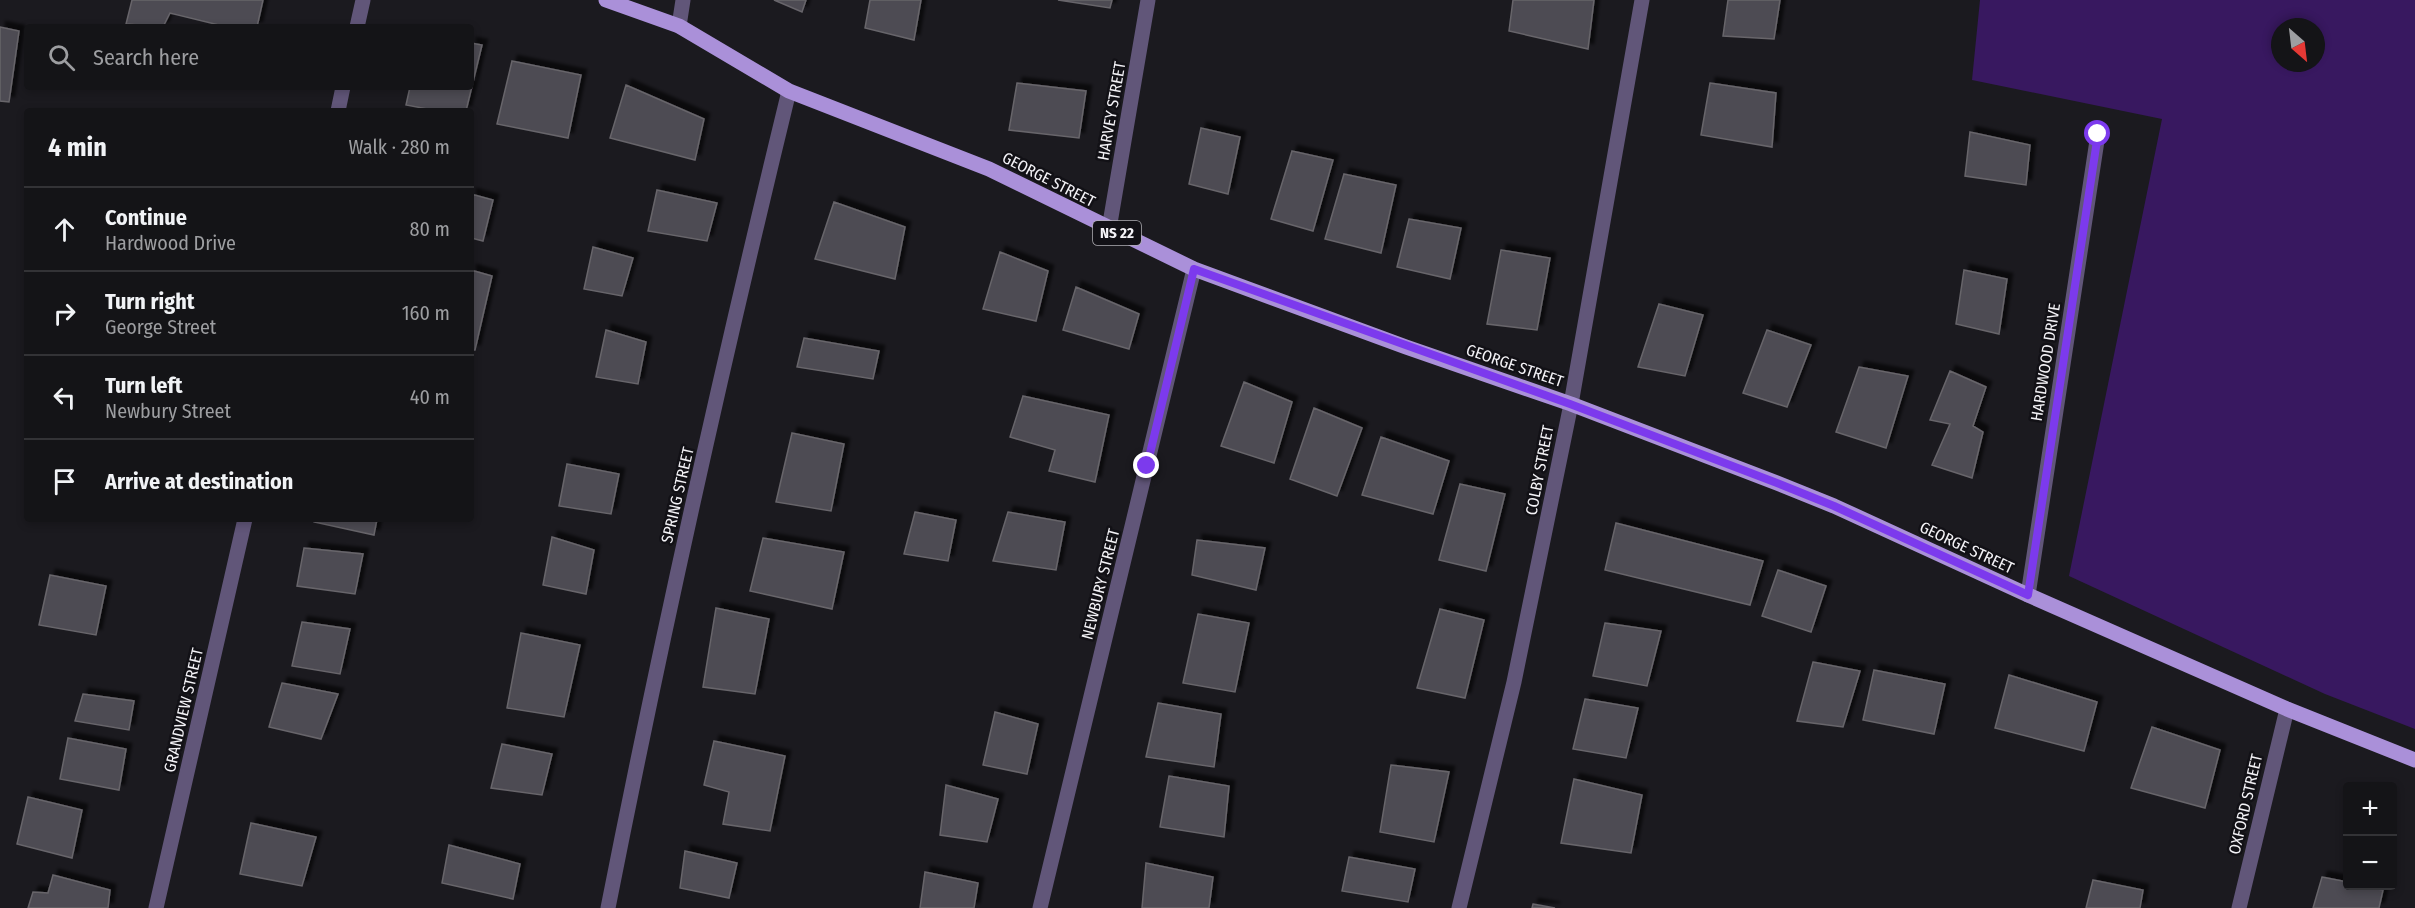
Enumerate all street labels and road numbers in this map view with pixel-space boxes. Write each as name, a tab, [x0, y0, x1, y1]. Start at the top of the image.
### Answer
street label: HARVEY STREET	[1093, 60, 1130, 162]
street label: GEORGE STREET	[999, 148, 1099, 211]
road number: NS 22	[1093, 221, 1141, 245]
street label: HARDWOOD DRIVE	[2027, 302, 2064, 422]
street label: GEORGE STREET	[1464, 340, 1567, 391]
street label: COLBY STREET	[1521, 423, 1558, 517]
street label: SPRING STREET	[657, 445, 698, 545]
street label: GEORGE STREET	[1917, 517, 2017, 578]
street label: NEWBURY STREET	[1078, 526, 1124, 641]
street label: GRANDVIEW STREET	[160, 646, 207, 774]
street label: OXFORD STREET	[2225, 752, 2266, 856]

